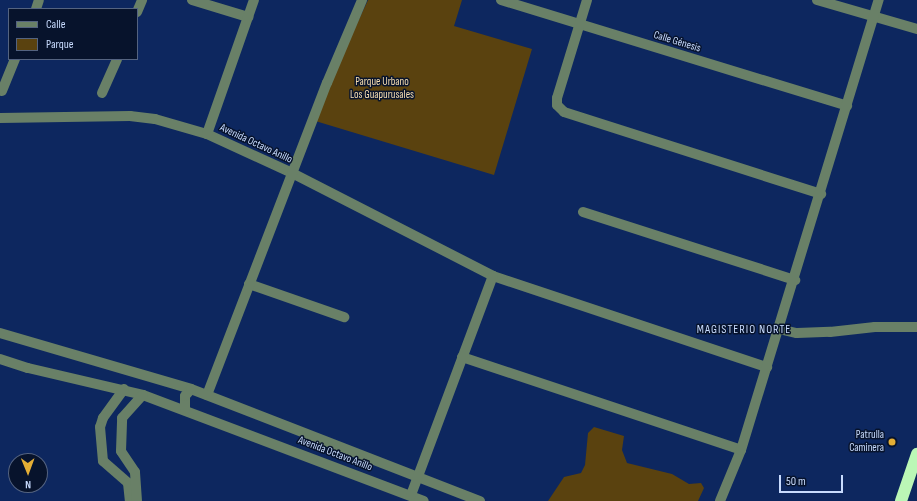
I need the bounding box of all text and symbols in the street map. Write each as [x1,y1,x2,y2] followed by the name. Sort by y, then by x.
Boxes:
[8,8,138,60] legend
[46,17,66,32] text: Calle
[652,29,702,55] street label: Calle Génesis
[46,37,74,52] text: Parque
[350,76,414,102] park label: Parque Urbano Los Guapurusales
[218,121,294,167] street label: Avenida Octavo Anillo
[697,323,791,337] district label: MAGISTERIO NORTE
[849,429,884,455] place label: Patrulla Caminera
[296,434,374,474] street label: Avenida Octavo Anillo
[887,437,897,447] marker: Patrulla Caminera
[8,453,48,493] north arrow
[781,467,845,493] scale bar
[786,474,806,489] text: 50 m
[25,478,31,491] text: N

